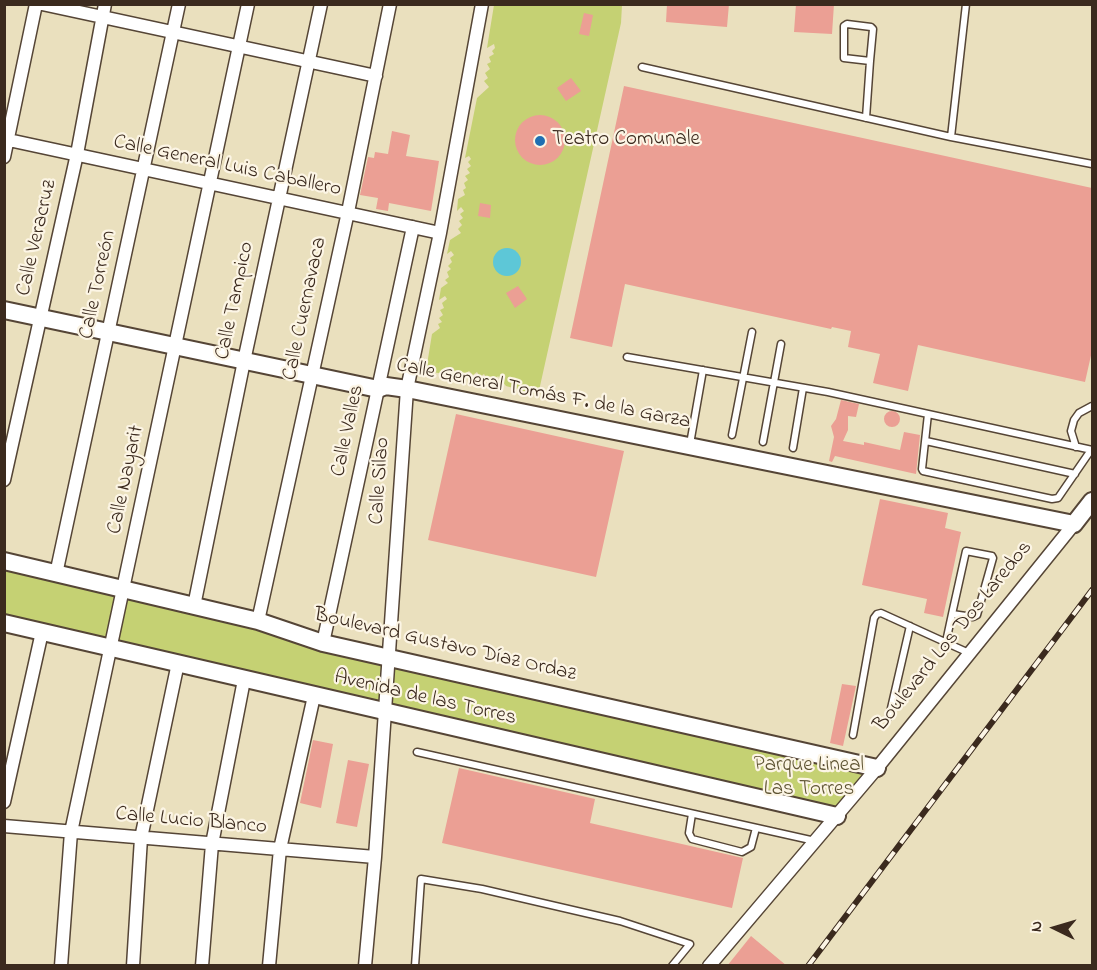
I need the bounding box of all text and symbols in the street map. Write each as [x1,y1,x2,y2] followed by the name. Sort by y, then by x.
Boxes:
[552,128,700,154] place label: Teatro Comunale
[111,131,343,203] street label: Calle General Luis Caballero
[533,134,547,148] marker: Teatro Comunale
[12,178,64,298] street label: Calle Veracruz
[75,228,123,342] street label: Calle Torreón
[279,235,333,383] street label: Calle Cuernavaca
[211,240,261,362] street label: Calle Tampico
[394,354,692,436] street label: Calle General Tomás F. de la Garza
[327,383,371,479] street label: Calle Valles
[103,423,151,537] street label: Calle Nayarit
[365,436,397,526] street label: Calle Silao
[869,536,1039,738] street label: Boulevard Los Dos Laredos
[311,604,579,688] street label: Boulevard Gustavo Díaz Ordaz
[331,666,519,732] street label: Avenida de las Torres
[754,754,864,804] park label: Parque Lineal Las Torres
[114,803,268,841] street label: Calle Lucio Blanco
[1025,898,1085,958] north arrow
[1025,920,1049,933] text: N

